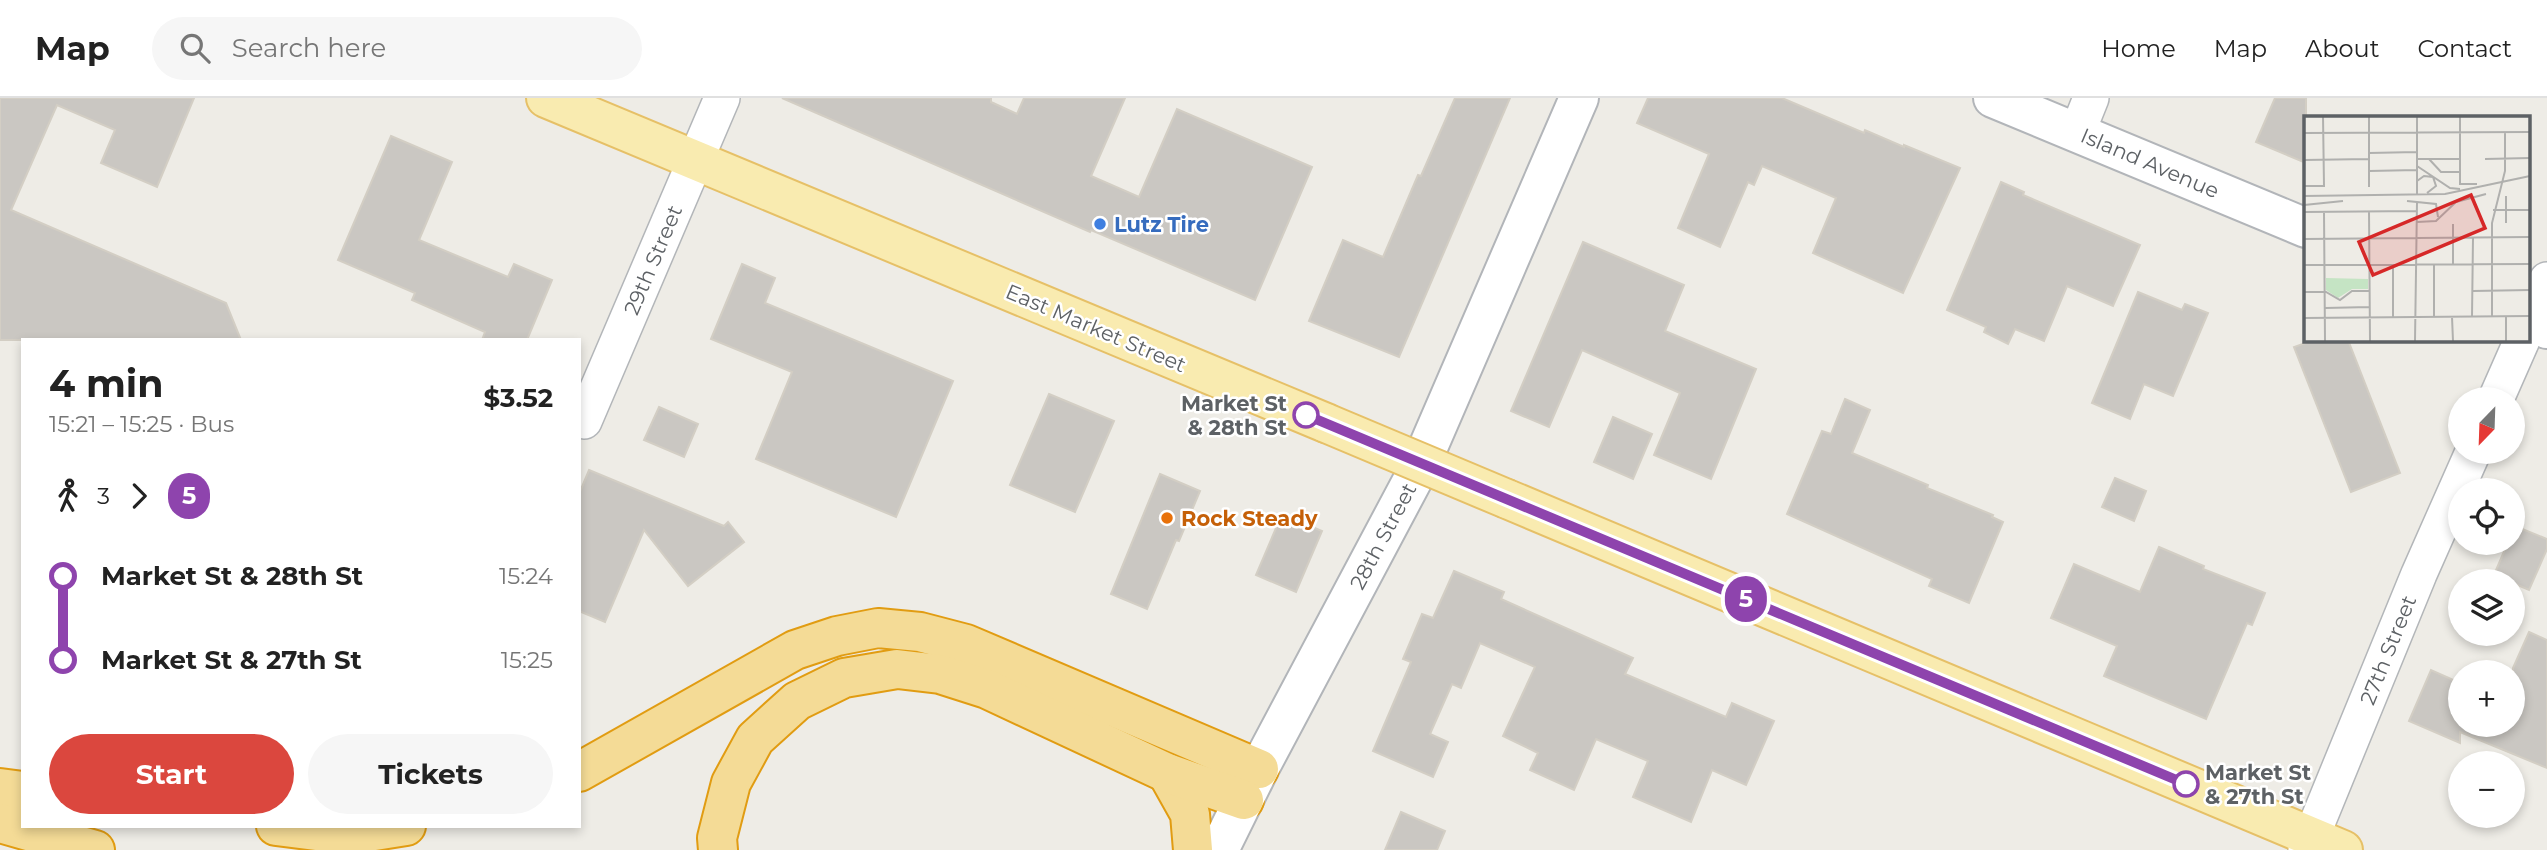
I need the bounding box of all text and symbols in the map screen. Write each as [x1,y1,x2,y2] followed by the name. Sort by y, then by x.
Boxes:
[152,17,642,80] search box
[35,28,110,68] text: Map
[176,29,214,67] icon: search
[232,32,386,64] text: Search here
[2101,34,2176,63] text: Home
[2214,34,2267,63] text: Map
[2305,34,2379,63] text: About
[2417,34,2512,63] text: Contact
[2304,116,2530,341] inset map
[2077,123,2223,203] street label: Island Avenue
[619,201,687,319] street label: 29th Street
[1114,212,1209,237] place label: Lutz Tire
[1092,216,1108,232] marker: Lutz Tire
[1002,279,1190,377] street label: East Market Street
[49,360,164,407] text: 4 min
[484,382,553,414] text: $3.52
[2448,387,2525,464] north arrow
[2448,387,2525,828] map controls
[1181,391,1287,440] place label: Market St & 28th St
[1293,402,1319,428] marker: Market St & 28th St
[49,410,234,438] text: 15:21 – 15:25 · Bus
[49,477,87,515] icon: walk
[120,477,158,515] icon: forward
[1344,478,1422,594] street label: 28th Street
[2448,478,2525,555] button: locate
[182,481,196,510] text: 5
[97,482,110,510] text: 3
[1181,506,1318,531] place label: Rock Steady
[1159,510,1175,526] marker: Rock Steady
[101,560,363,592] text: Market St & 28th St
[499,562,553,590] text: 15:24
[2448,569,2525,646] button: layers
[1723,576,1769,622] line badge: 5
[1739,584,1753,613] text: 5
[2355,592,2421,708] street label: 27th Street
[101,644,362,676] text: Market St & 27th St
[501,646,553,674] text: 15:25
[2448,660,2525,737] button: +
[49,734,294,814] button: Start
[308,734,553,814] button: Tickets
[2448,751,2525,828] button: −
[2205,760,2311,809] place label: Market St & 27th St
[2173,771,2199,797] marker: Market St & 27th St

